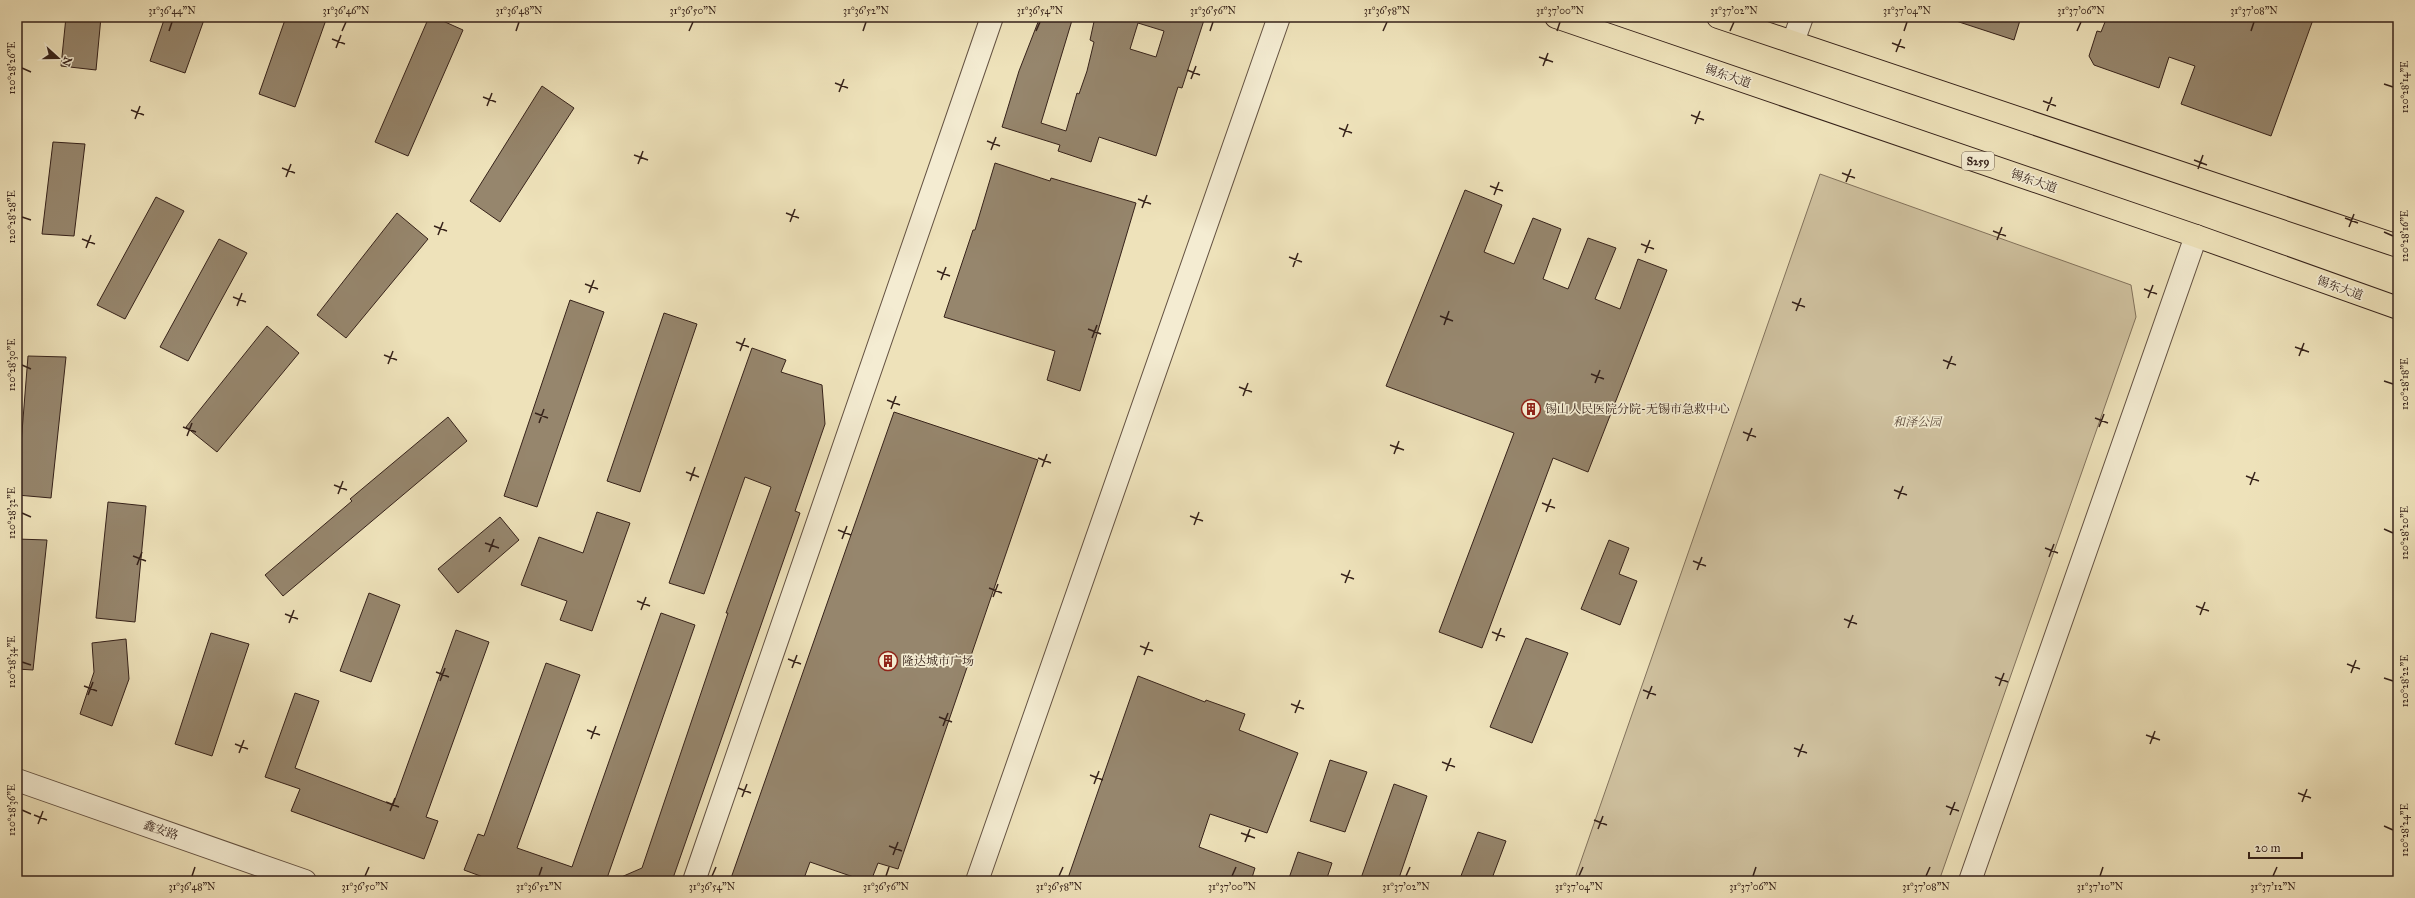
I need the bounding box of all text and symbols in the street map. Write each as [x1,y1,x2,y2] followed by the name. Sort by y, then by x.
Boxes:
[148,5,196,17] text: 31°36'44"N
[322,5,370,17] text: 31°36'46"N
[495,5,543,17] text: 31°36'48"N
[670,5,717,17] text: 31°36'50"N
[843,5,889,17] text: 31°36'52"N
[1017,5,1064,17] text: 31°36'54"N
[1190,5,1237,17] text: 31°36'56"N
[1364,5,1411,17] text: 31°36'58"N
[1536,5,1585,17] text: 31°37'00"N
[1710,5,1758,17] text: 31°37'02"N
[1883,5,1931,17] text: 31°37'04"N
[2057,5,2105,17] text: 31°37'06"N
[2230,5,2278,17] text: 31°37'08"N
[38,38,78,78] north arrow
[6,42,18,94] text: 120°28'26"E
[59,55,75,69] text: N
[2399,61,2411,113] text: 120°28'14"E
[1703,62,1753,90] street label: 锡东大道
[1962,152,1994,170] road number: S259
[2009,167,2059,195] street label: 锡东大道
[6,190,18,244] text: 120°28'28"E
[2399,210,2411,262] text: 120°28'16"E
[2315,273,2365,303] street label: 锡东大道
[6,339,18,391] text: 120°28'30"E
[2399,358,2411,410] text: 120°28'18"E
[1520,398,1542,420] building icon: 锡山人民医院分院-无锡市急救中心
[1545,402,1730,416] place label: 锡山人民医院分院-无锡市急救中心
[1893,415,1943,429] park label: 和泽公园
[6,487,18,539] text: 120°28'32"E
[2399,506,2411,560] text: 120°28'20"E
[6,636,18,688] text: 120°28'34"E
[877,650,899,672] building icon: 隆达城市广场
[902,654,974,668] place label: 隆达城市广场
[2399,655,2411,707] text: 120°28'22"E
[6,784,18,836] text: 120°28'36"E
[2399,803,2411,857] text: 120°28'24"E
[142,818,180,842] street label: 鑫安路
[2249,834,2302,860] scale bar
[2255,841,2281,855] text: 20 m
[168,881,216,893] text: 31°36'48"N
[342,881,389,893] text: 31°36'50"N
[516,881,562,893] text: 31°36'52"N
[689,881,736,893] text: 31°36'54"N
[863,881,910,893] text: 31°36'56"N
[1036,881,1083,893] text: 31°36'58"N
[1208,881,1257,893] text: 31°37'00"N
[1382,881,1430,893] text: 31°37'02"N
[1555,881,1603,893] text: 31°37'04"N
[1729,881,1777,893] text: 31°37'06"N
[1902,881,1950,893] text: 31°37'08"N
[2077,881,2124,893] text: 31°37'10"N
[2250,881,2296,893] text: 31°37'12"N

